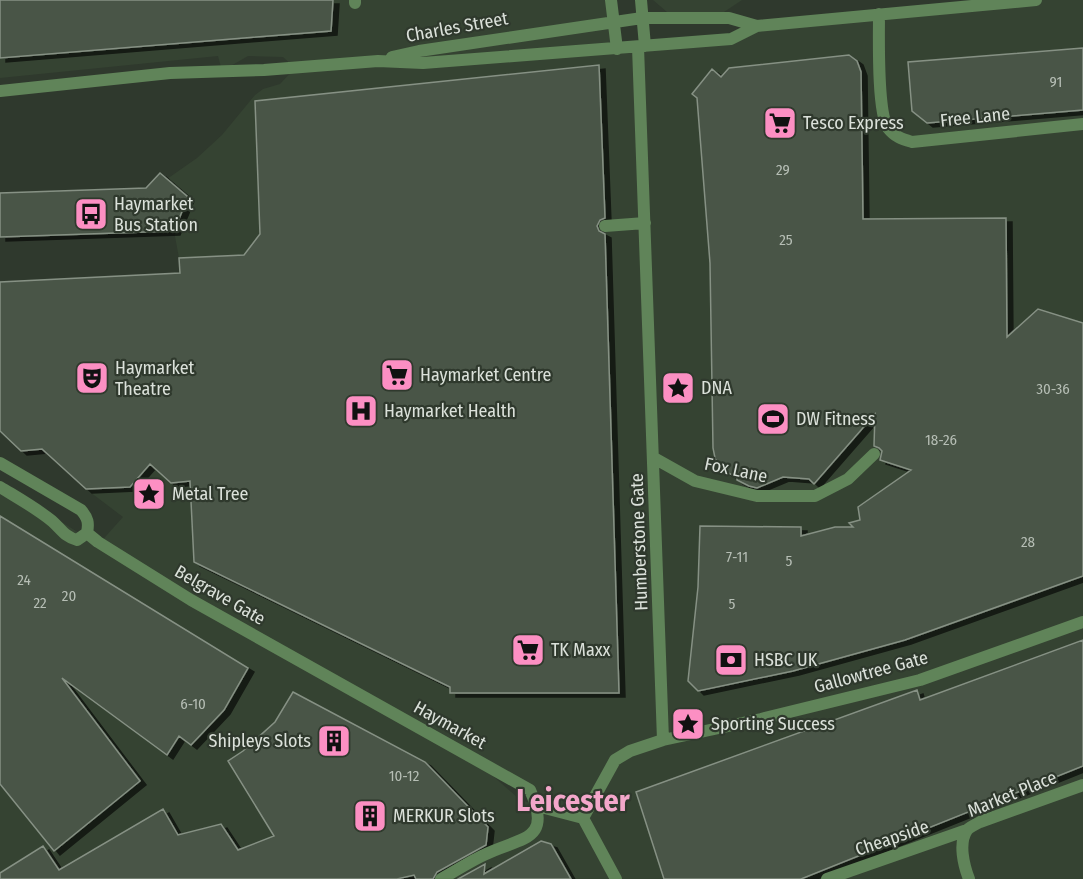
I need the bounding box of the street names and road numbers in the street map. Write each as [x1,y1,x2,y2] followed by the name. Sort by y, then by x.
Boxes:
[404,7,510,47] street label: Charles Street
[939,102,1011,132] street label: Free Lane
[703,453,770,487] street label: Fox Lane
[626,473,652,611] street label: Humberstone Gate
[171,560,269,630] street label: Belgrave Gate
[812,646,930,698] street label: Gallowtree Gate
[410,696,490,754] street label: Haymarket
[964,766,1060,822] street label: Market Place
[852,815,932,861] street label: Cheapside

